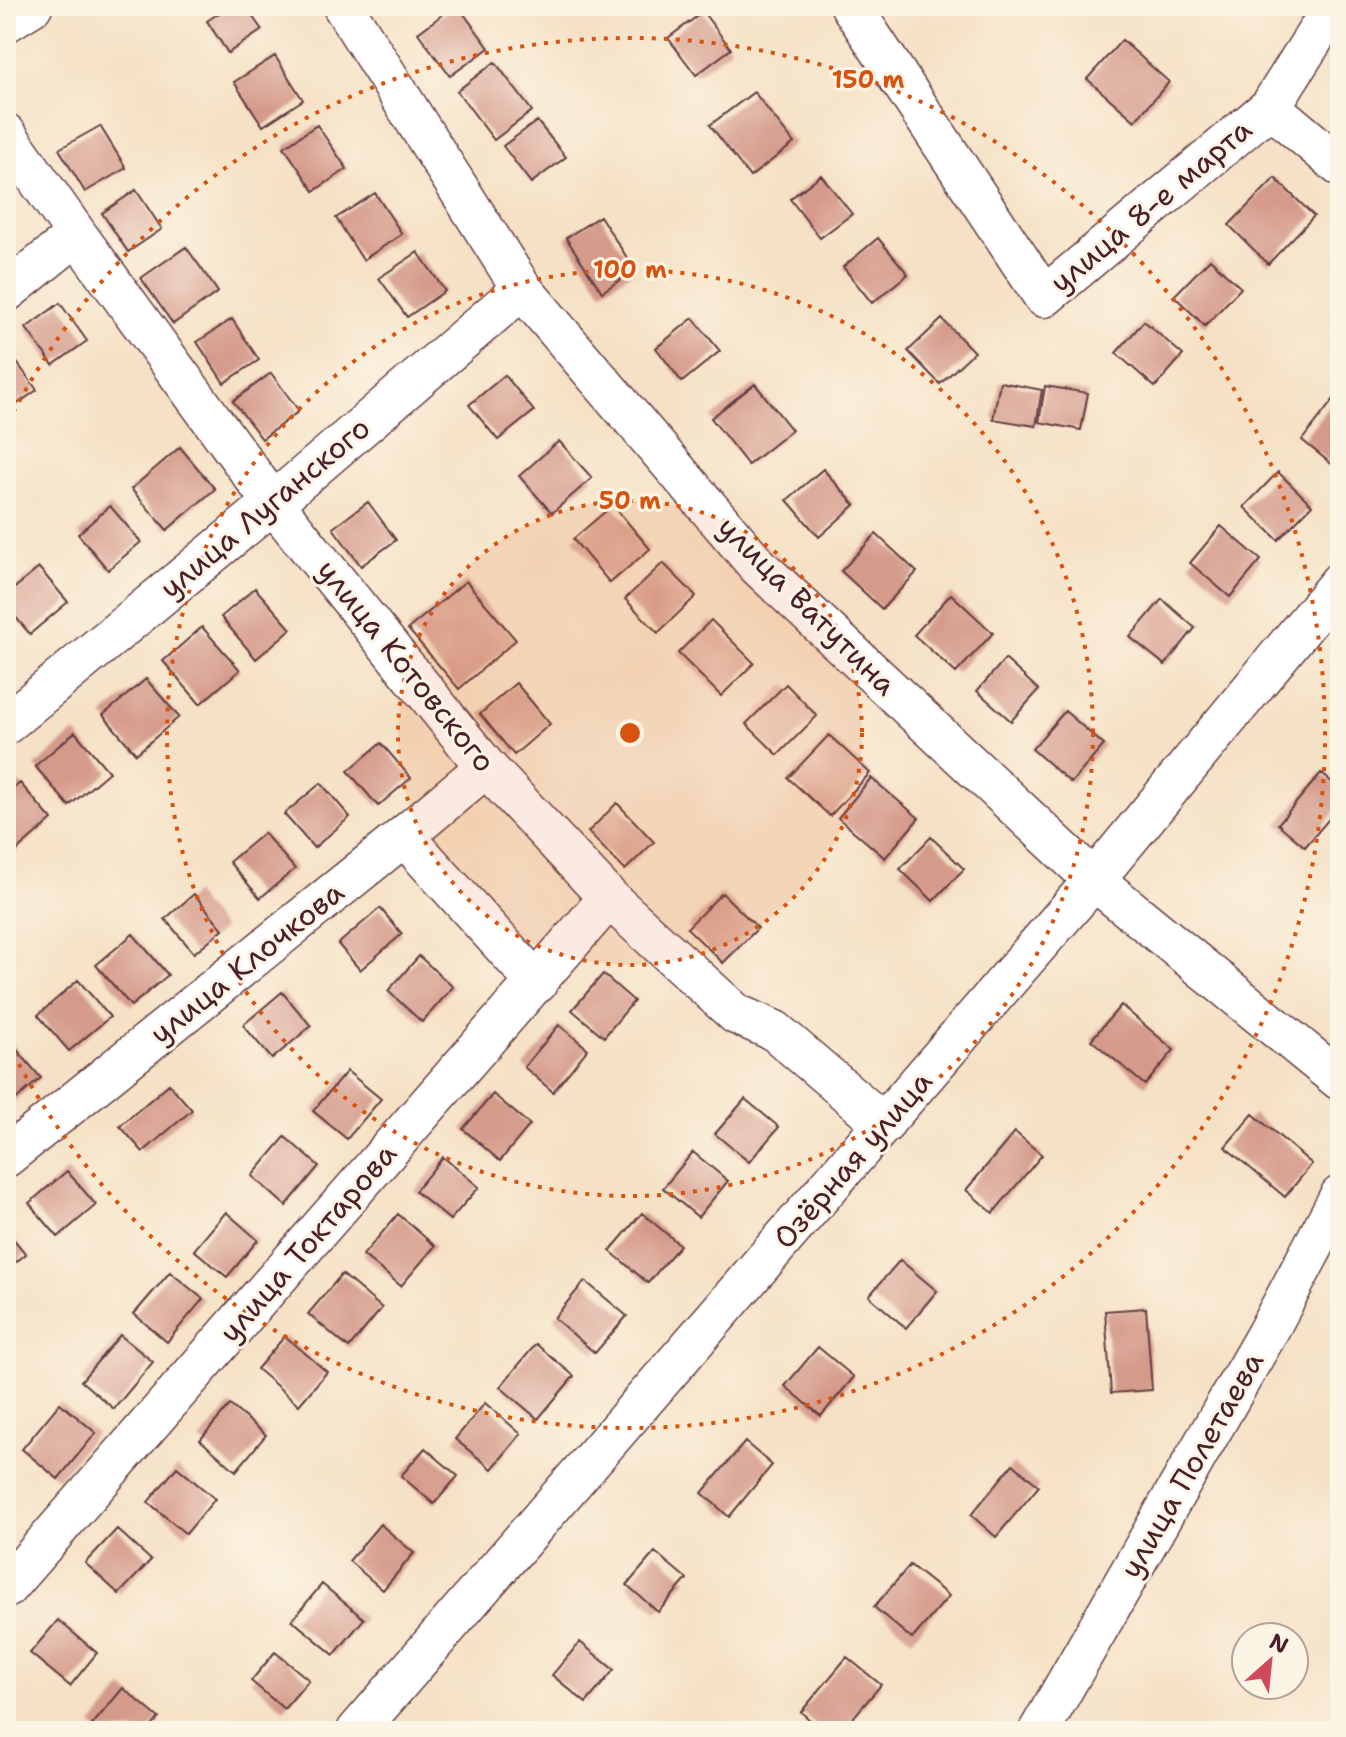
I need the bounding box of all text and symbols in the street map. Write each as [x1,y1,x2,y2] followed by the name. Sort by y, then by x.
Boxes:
[832,64,904,96] text: 150 m
[1041,109,1260,302] street label: улица 8-е марта
[593,254,667,286] text: 100 m
[151,407,379,608] street label: улица Луганского
[599,485,661,517] text: 50 m
[709,507,906,704] street label: улица Ватутина
[308,551,505,781] street label: улица Котовского
[616,719,644,747] centre of rings
[141,871,353,1054] street label: улица Клочкова
[764,1062,942,1257] street label: Озёрная улица
[209,1134,406,1351] street label: улица Токтарова
[1110,1344,1273,1585] street label: улица Полетаева
[1230,1621,1310,1701] north arrow
[1265,1627,1293,1661] text: N

